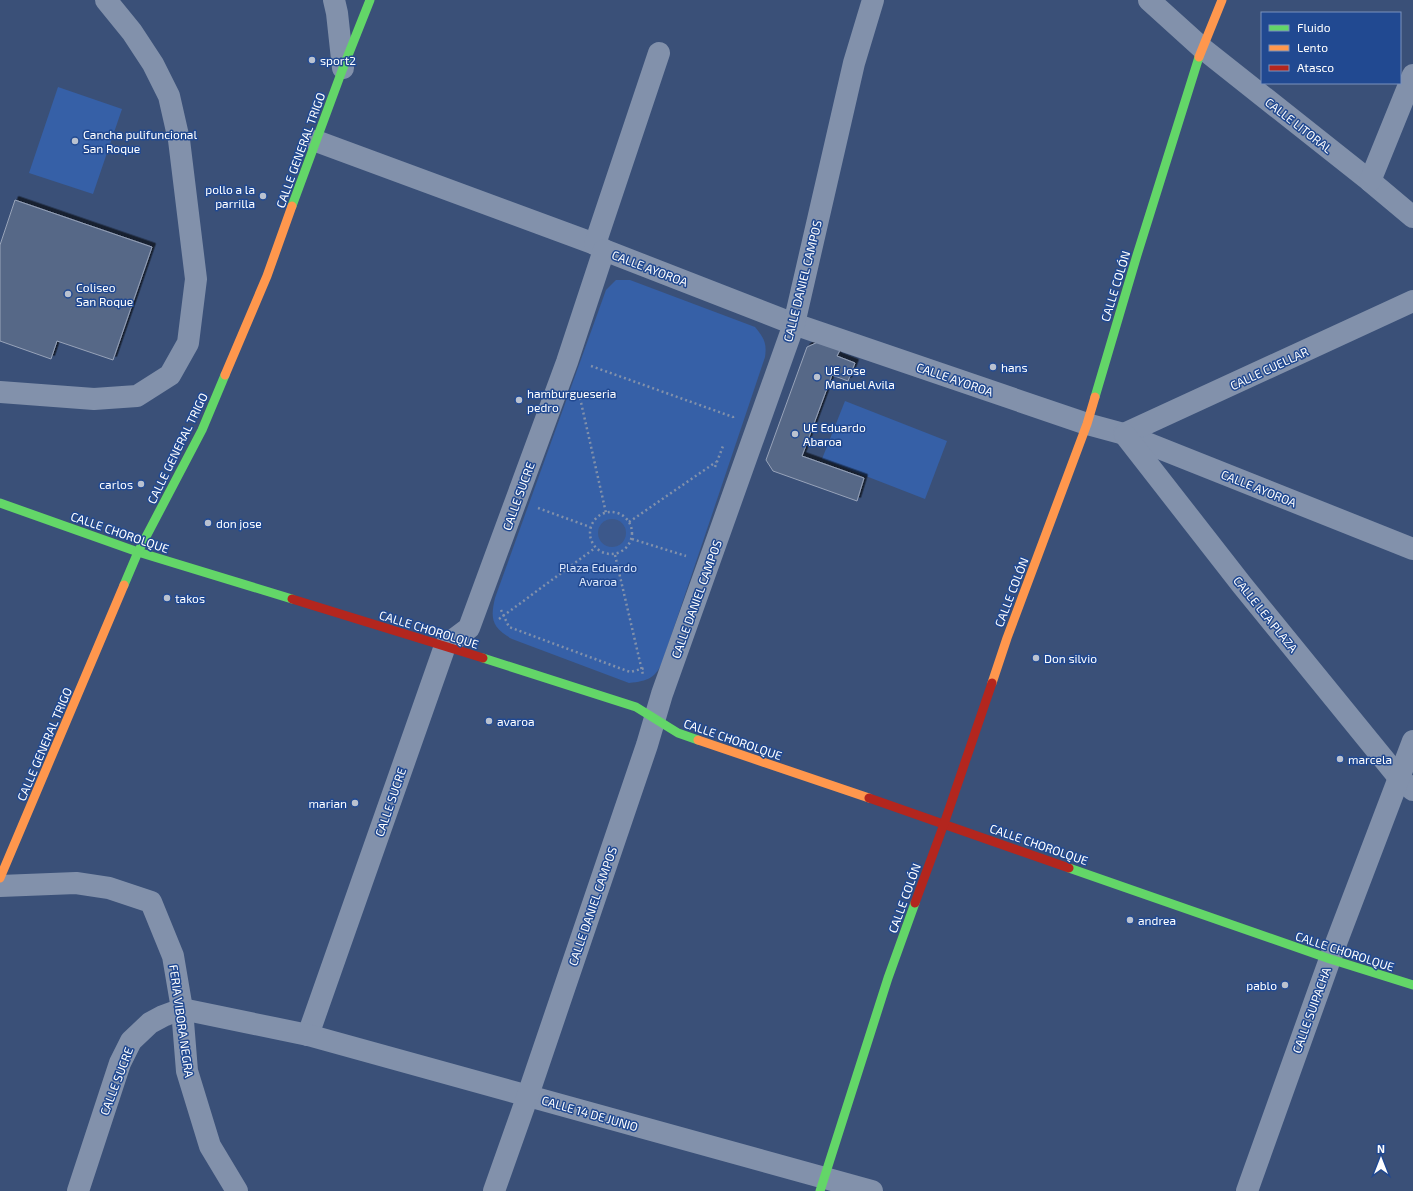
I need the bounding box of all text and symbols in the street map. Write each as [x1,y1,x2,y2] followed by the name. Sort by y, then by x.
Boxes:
[1261,12,1401,84] legend
[1297,20,1331,34] text: Fluido
[1297,40,1328,54] text: Lento
[320,53,356,67] place label: sport2
[307,55,317,65] marker: sport2
[1297,60,1334,74] text: Atasco
[273,90,327,210] street label: CALLE GENERAL TRIGO
[1263,94,1335,156] street label: CALLE LITORAL
[83,127,197,155] place label: Cancha pulifuncional San Roque
[70,136,80,146] marker: Cancha pulifuncional San Roque
[205,182,255,210] place label: pollo a la parrilla
[258,191,268,201] marker: pollo a la parrilla
[780,218,824,343] street label: CALLE DANIEL CAMPOS
[610,247,690,289] street label: CALLE AYOROA
[1098,249,1132,323] street label: CALLE COLÓN
[76,280,133,308] place label: Coliseo San Roque
[63,289,73,299] marker: Coliseo San Roque
[1228,344,1310,392] street label: CALLE CUELLAR
[915,359,996,399] street label: CALLE AYOROA
[1001,360,1028,374] place label: hans
[988,362,998,372] marker: hans
[825,363,895,391] place label: UE Jose Manuel Avila
[812,372,822,382] marker: UE Jose Manuel Avila
[527,386,616,414] place label: hamburgueseria pedro
[144,390,210,506] street label: CALLE GENERAL TRIGO
[514,395,524,405] marker: hamburgueseria pedro
[803,420,866,448] place label: UE Eduardo Abaroa
[790,429,800,439] marker: UE Eduardo Abaroa
[499,460,537,532] street label: CALLE SUCRE
[1219,467,1299,510] street label: CALLE AYOROA
[99,477,133,491] place label: carlos
[136,479,146,489] marker: carlos
[69,509,171,556] street label: CALLE CHOROLQUE
[216,516,262,531] place label: don jose
[203,518,213,528] marker: don jose
[668,538,724,660] street label: CALLE DANIEL CAMPOS
[991,555,1031,629] street label: CALLE COLÓN
[559,560,637,588] park label: Plaza Eduardo Avaroa
[1231,573,1301,655] street label: CALLE LEA PLAZA
[175,591,205,605] place label: takos
[162,593,172,603] marker: takos
[377,607,481,652] street label: CALLE CHOROLQUE
[1044,651,1097,665] place label: Don silvio
[1031,653,1041,663] marker: Don silvio
[14,685,74,803] street label: CALLE GENERAL TRIGO
[497,714,535,728] place label: avaroa
[484,716,494,726] marker: avaroa
[682,716,784,763] street label: CALLE CHOROLQUE
[1348,752,1392,766] place label: marcela
[1335,754,1345,764] marker: marcela
[372,766,408,838] street label: CALLE SUCRE
[309,796,347,810] place label: marian
[350,798,360,808] marker: marian
[988,821,1090,868] street label: CALLE CHOROLQUE
[565,844,619,967] street label: CALLE DANIEL CAMPOS
[885,861,923,935] street label: CALLE COLÓN
[1138,913,1176,927] place label: andrea
[1125,915,1135,925] marker: andrea
[1294,928,1396,975] street label: CALLE CHOROLQUE
[167,964,197,1079] street label: FERIA VIBORA NEGRA
[1289,965,1333,1055] street label: CALLE SUIPACHA
[1246,978,1277,992] place label: pablo
[1280,980,1290,990] marker: pablo
[97,1045,135,1117] street label: CALLE SUCRE
[540,1093,640,1133] street label: CALLE 14 DE JUNIO
[1361,1139,1401,1179] north arrow
[1377,1142,1385,1155] text: N

